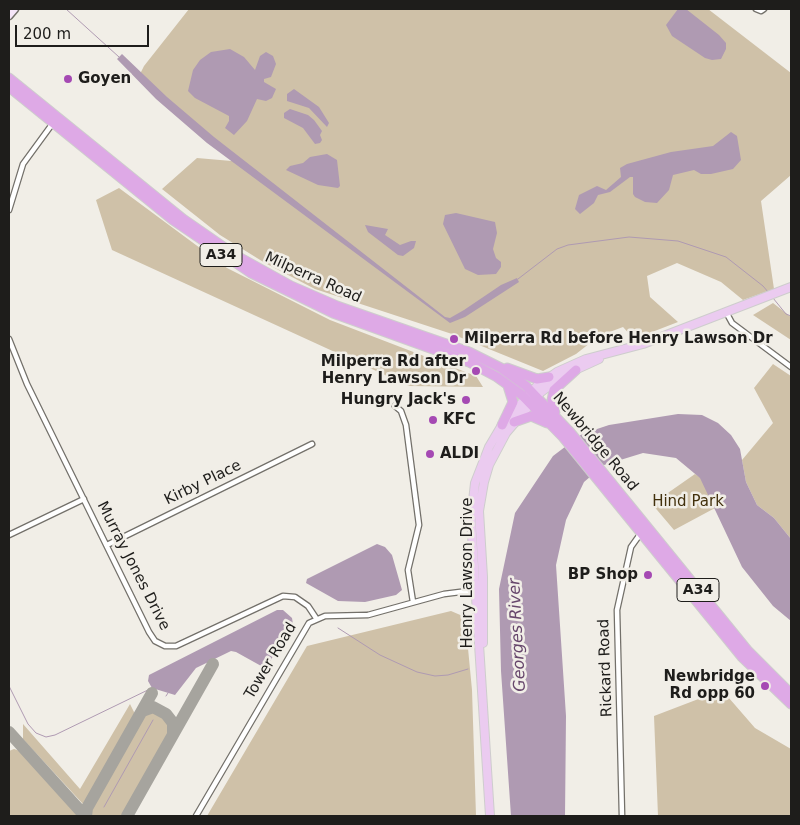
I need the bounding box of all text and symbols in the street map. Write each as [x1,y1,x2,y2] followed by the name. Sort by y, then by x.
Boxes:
[18,15,151,47] scale bar
[23,25,71,43] text: 200 m
[78,70,131,88] place label: Goyen
[62,73,74,85] marker: Goyen
[200,244,242,266] road number: A34
[262,249,364,307] street label: Milperra Road
[464,330,773,348] place label: Milperra Rd before Henry Lawson Dr
[448,333,460,345] marker: Milperra Rd before Henry Lawson Dr
[321,353,466,388] place label: Milperra Rd after Henry Lawson Dr
[470,365,482,377] marker: Milperra Rd after Henry Lawson Dr
[548,389,642,495] street label: Newbridge Road
[341,391,456,409] place label: Hungry Jack's
[460,394,472,406] marker: Hungry Jack's
[443,411,476,429] place label: KFC
[427,414,439,426] marker: KFC
[440,445,479,463] place label: ALDI
[424,448,436,460] marker: ALDI
[162,457,244,509] street label: Kirby Place
[652,493,724,511] park label: Hind Park
[459,498,477,648] street label: Henry Lawson Drive
[93,499,173,633] street label: Murray Jones Drive
[568,566,638,584] place label: BP Shop
[642,569,654,581] marker: BP Shop
[505,578,531,692] water label: Georges River
[677,578,719,602] road number: A34
[595,619,617,717] street label: Rickard Road
[241,620,301,702] street label: Tower Road
[663,668,755,703] place label: Newbridge Rd opp 60
[759,680,771,692] marker: Newbridge Rd opp 60

